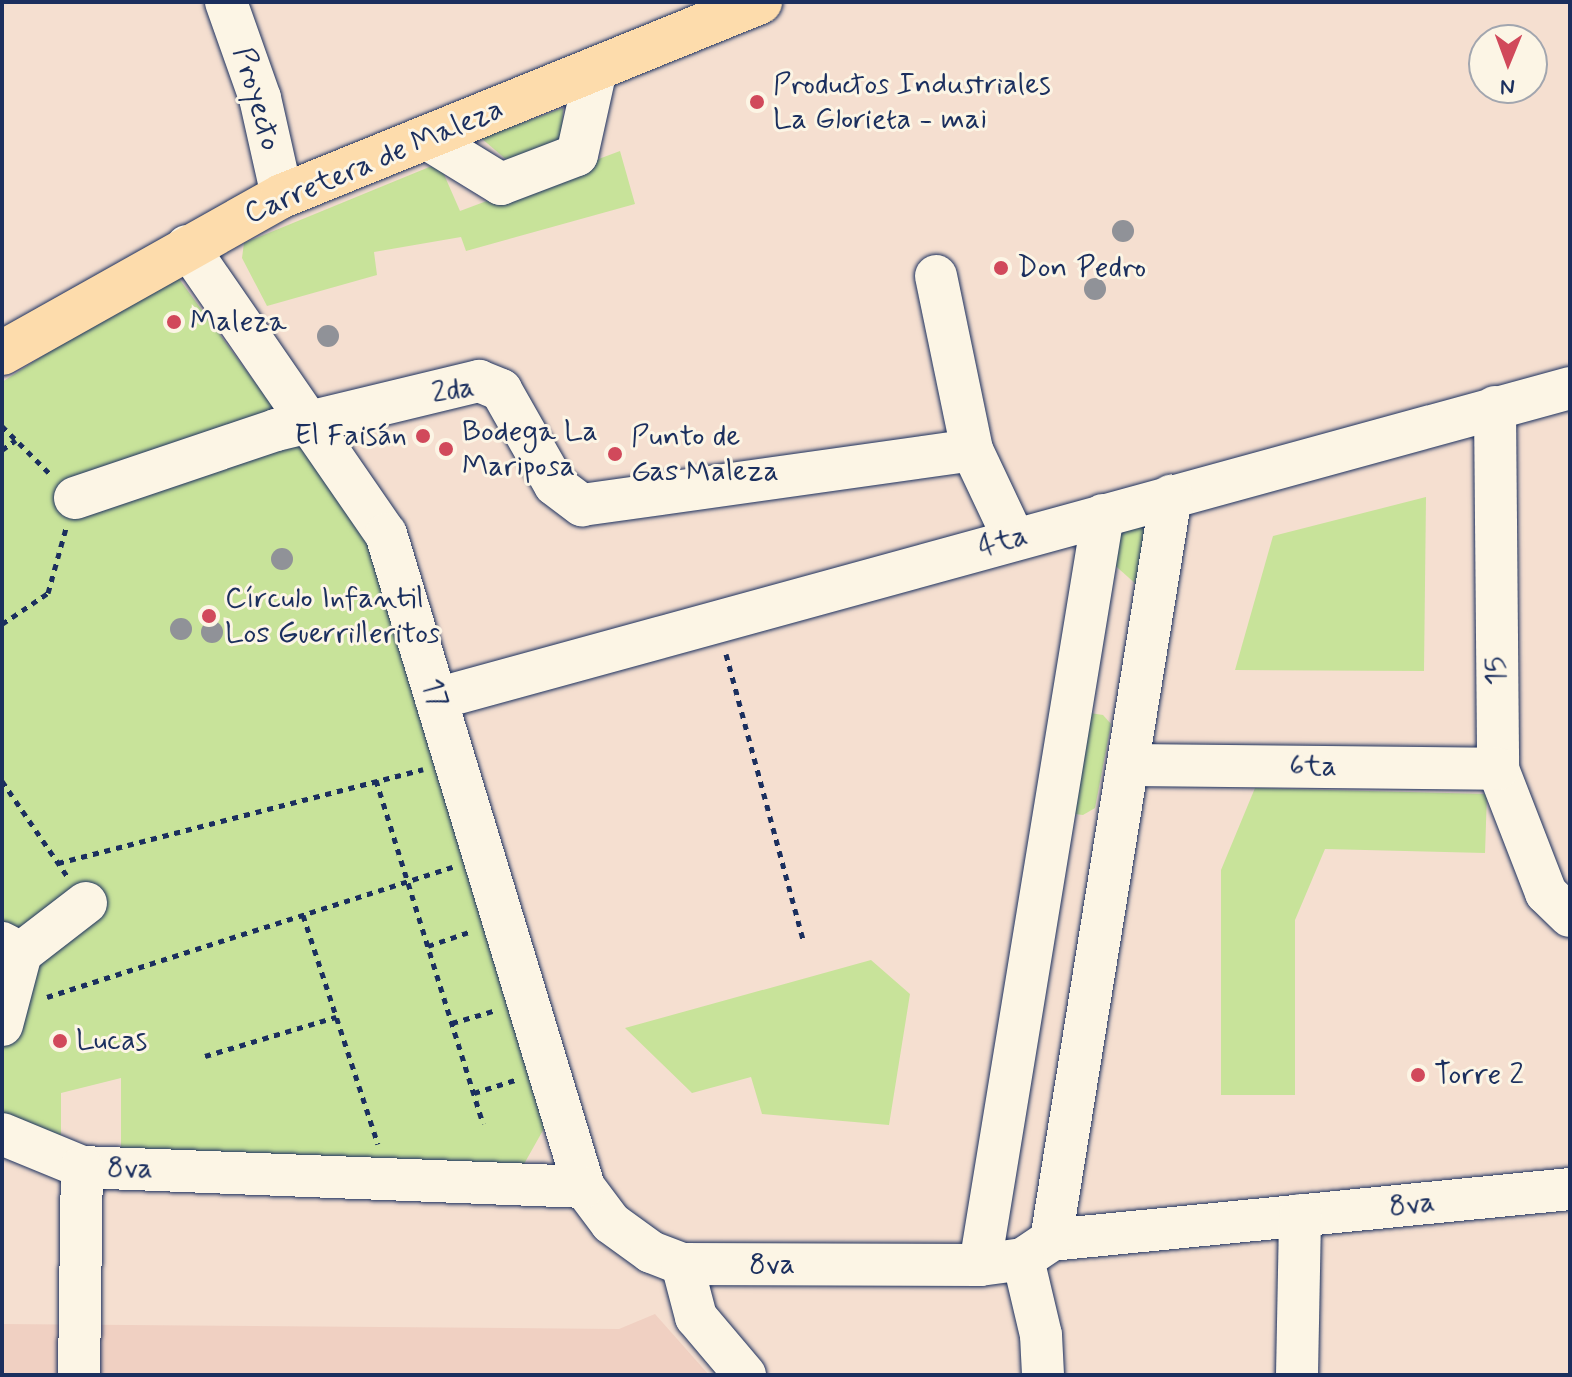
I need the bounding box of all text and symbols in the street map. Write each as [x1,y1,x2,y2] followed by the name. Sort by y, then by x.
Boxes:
[1468,24,1548,104] north arrow
[224,43,288,155] street label: Proyecto
[773,67,1041,138] place label: Productos Industriales La Glorieta - mai
[1500,72,1515,100] text: N
[239,91,509,233] street label: Carretera de Maleza
[748,93,766,111] marker: Productos Industriales La Glorieta - mai
[1017,250,1145,286] place label: Don Pedro
[992,259,1010,277] marker: Don Pedro
[190,304,287,340] place label: Maleza
[165,313,183,331] marker: Maleza
[429,370,477,412] street label: 2da
[462,414,598,484] place label: Bodega La Mariposa
[294,418,407,454] place label: El Faisán
[631,419,783,490] place label: Punto de Gas Maleza
[414,427,432,445] marker: El Faisán
[437,440,455,458] marker: Bodega La Mariposa
[606,445,624,463] marker: Punto de Gas Maleza
[974,518,1032,566] street label: 4ta
[225,581,450,652] place label: Círculo Infantil Los Guerrilleritos
[200,607,218,625] marker: Círculo Infantil Los Guerrilleritos
[1479,656,1515,686] street label: 15
[413,674,455,712] street label: 17
[1289,749,1337,785] street label: 6ta
[76,1023,147,1059] place label: Lucas
[51,1032,69,1050] marker: Lucas
[1434,1057,1524,1093] place label: Torre 2
[1409,1066,1427,1084] marker: Torre 2
[106,1150,154,1188] street label: 8va
[1387,1185,1437,1225] street label: 8va
[749,1247,795,1283] street label: 8va

